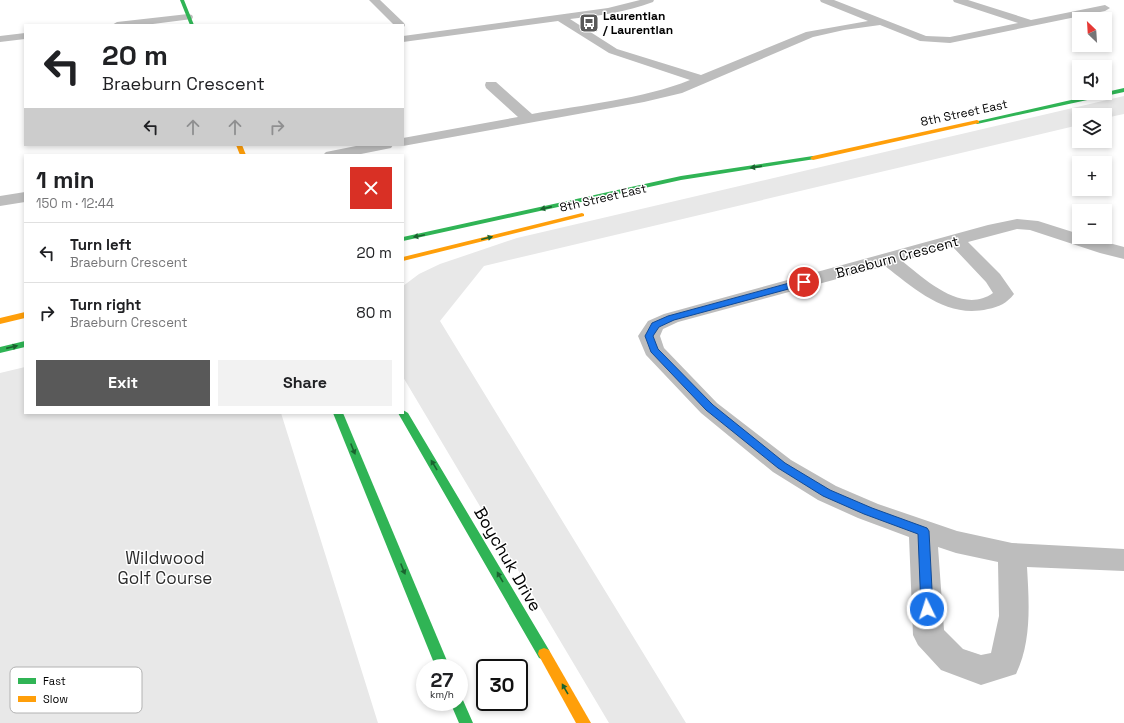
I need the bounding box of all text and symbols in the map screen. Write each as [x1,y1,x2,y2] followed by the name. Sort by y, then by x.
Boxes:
[602,8,673,38] place label: Laurentian / Laurentian
[578,12,600,34] bus stop icon: Laurentian / Laurentian
[1072,12,1112,52] north arrow
[1072,12,1112,244] map controls
[102,37,168,73] text: 20 m
[36,40,88,92] icon: left
[1072,60,1112,100] button: sound
[102,72,265,95] text: Braeburn Crescent
[919,96,1009,130] street label: 8th Street East
[1072,108,1112,148] button: layers
[140,116,162,138] icon: left
[182,116,204,138] icon: ahead
[224,116,246,138] icon: ahead
[266,116,288,138] icon: right
[1072,156,1112,196] button: +
[36,164,95,195] text: 1 min
[750,164,762,170] one-way arrow
[350,167,392,209] button: close
[558,180,648,216] street label: 8th Street East
[36,195,114,212] text: 150 m · 12:44
[1072,204,1112,244] button: −
[540,205,552,211] one-way arrow
[834,232,960,282] street label: Braeburn Crescent
[413,233,425,239] one-way arrow
[481,234,493,240] one-way arrow
[70,235,132,254] text: Turn left
[36,242,58,264] icon: left
[357,243,392,262] text: 20 m
[70,254,188,271] text: Braeburn Crescent
[787,265,821,299] pin
[793,271,815,293] icon: arrive
[70,295,141,314] text: Turn right
[36,302,58,324] icon: right
[356,303,392,322] text: 80 m
[70,314,188,331] text: Braeburn Crescent
[6,343,19,349] one-way arrow
[36,360,210,406] button: Exit
[218,360,392,406] button: Share
[350,444,356,455] one-way arrow
[430,459,437,471] one-way arrow
[469,503,547,615] street label: Boychuk Drive
[118,547,212,589] park label: Wildwood Golf Course
[400,564,406,576] one-way arrow
[496,571,503,582] one-way arrow
[906,588,948,630] position arrow
[476,659,528,711] speed limit sign: 30
[10,667,142,713] legend
[431,667,453,693] text: 27
[43,674,66,688] text: Fast
[561,683,568,695] one-way arrow
[430,688,454,701] text: km/h
[43,692,68,706] text: Slow

